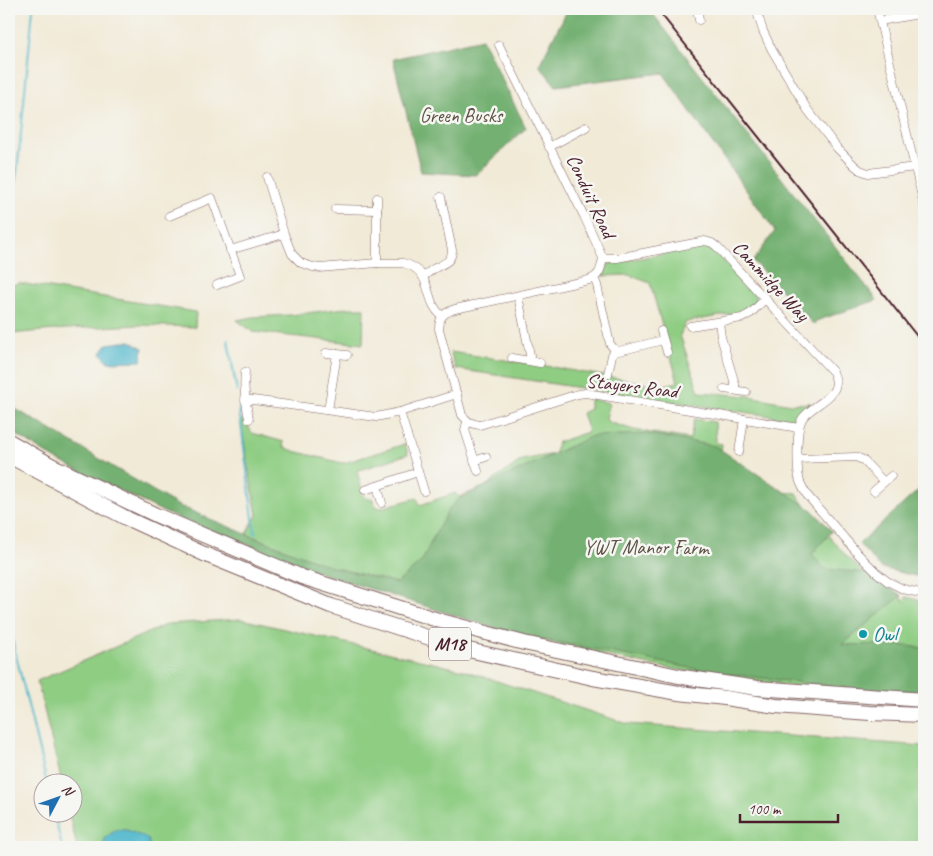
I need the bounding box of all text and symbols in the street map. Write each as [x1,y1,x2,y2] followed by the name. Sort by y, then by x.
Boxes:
[420,103,504,128] park label: Green Busks
[561,150,623,245] street label: Conduit Road
[727,235,816,328] street label: Cammidge Way
[585,368,682,404] street label: Stayers Road
[583,535,710,560] park label: YWT Manor Farm
[873,622,900,647] place label: Owl
[429,628,471,661] road number: M18
[857,628,869,640] marker: Owl
[32,774,82,824] north arrow
[58,781,78,800] text: N
[740,791,838,823] scale bar
[748,800,782,819] text: 100 m

